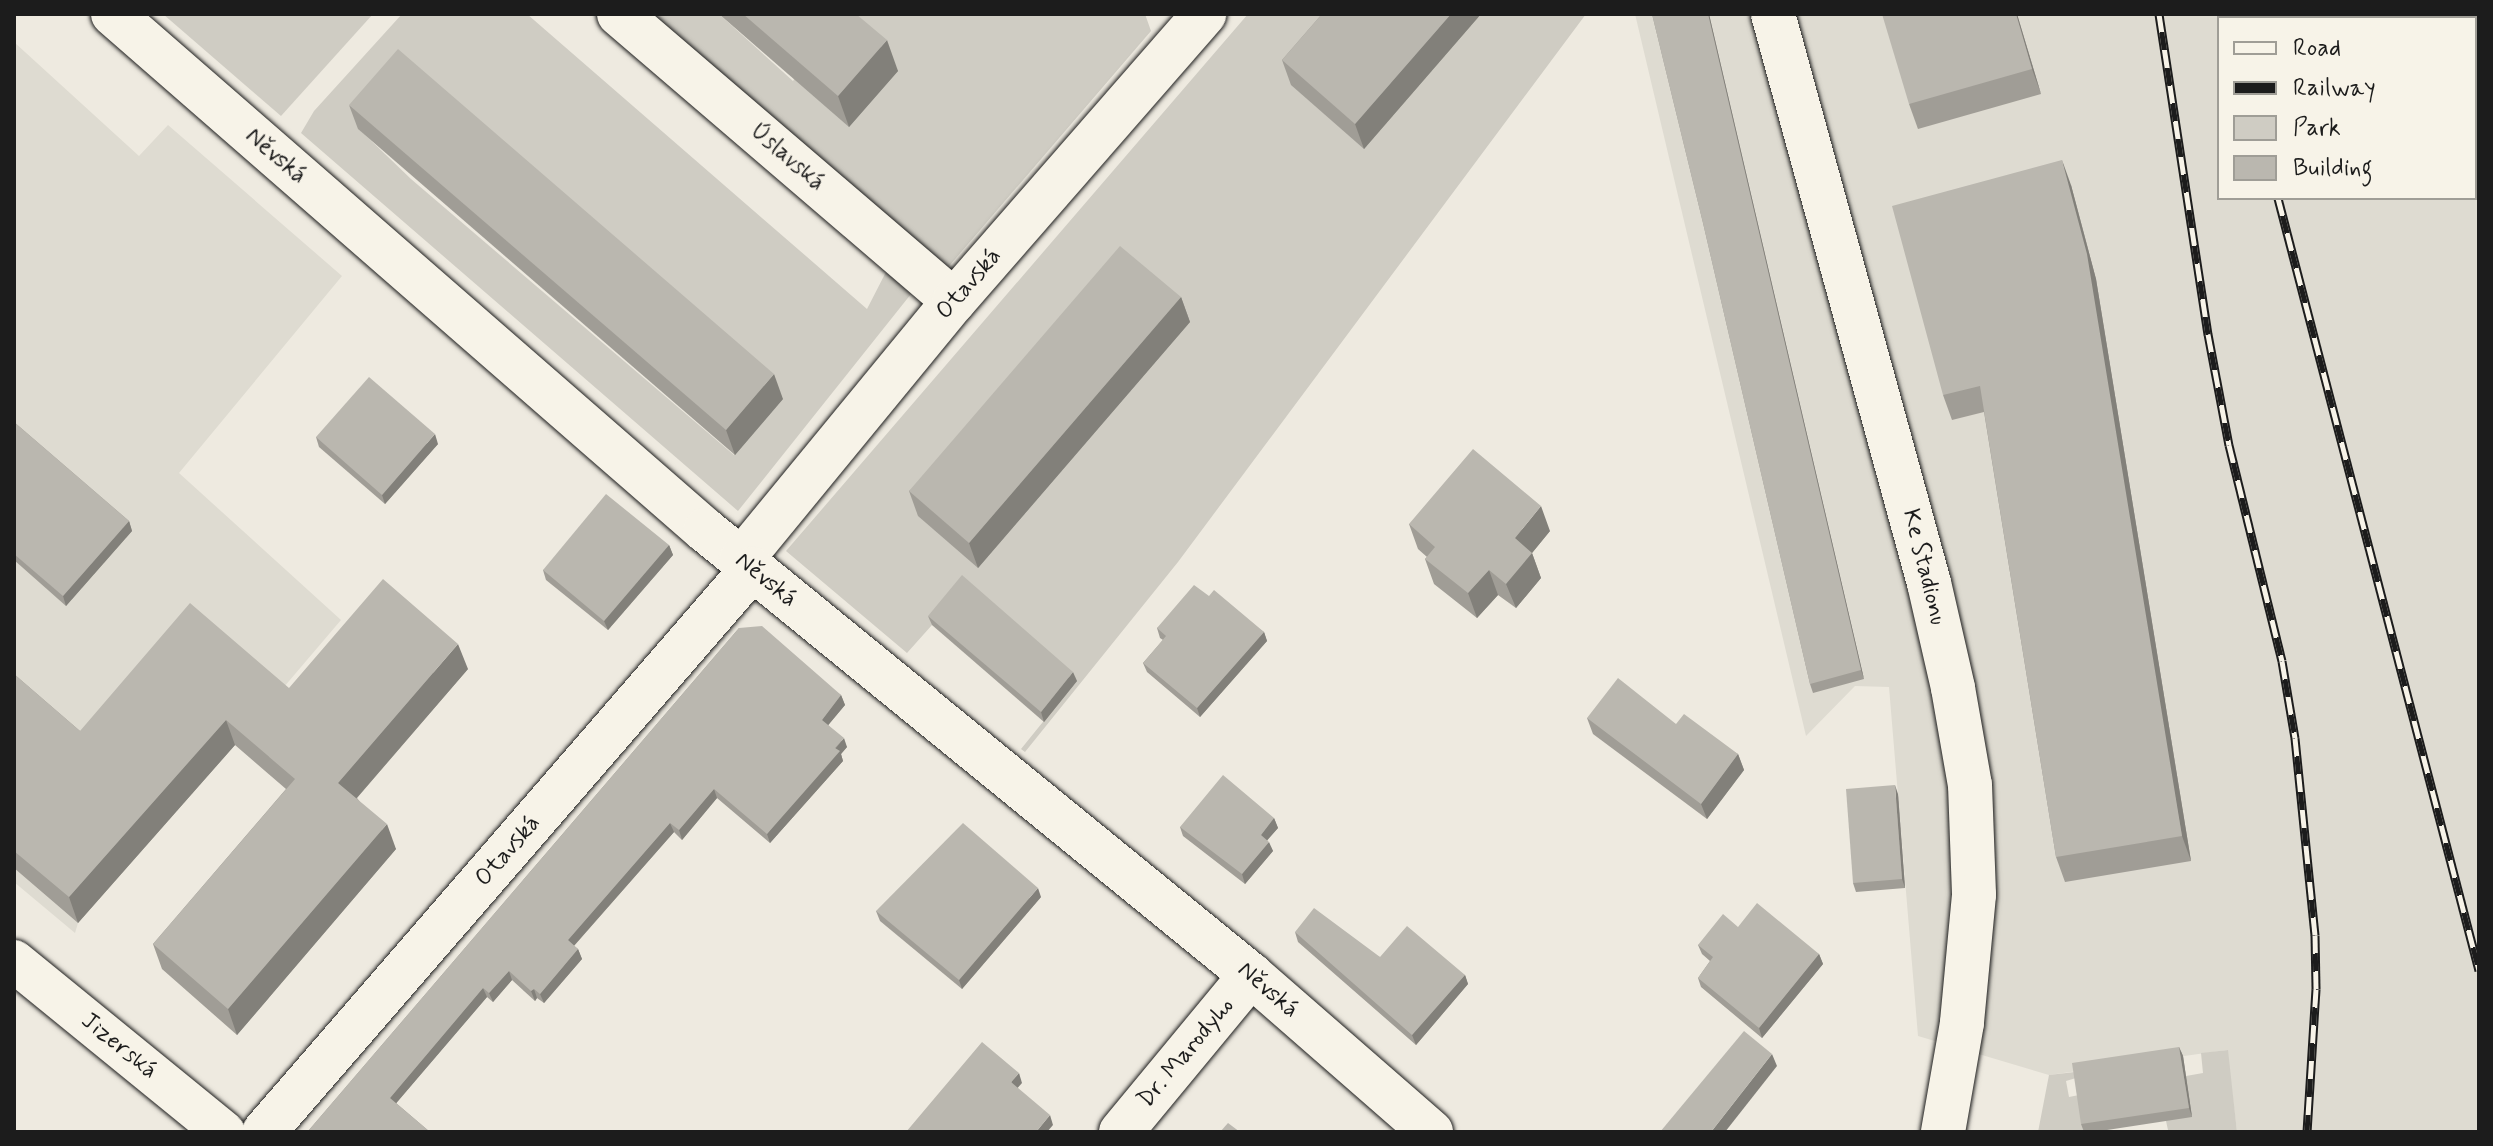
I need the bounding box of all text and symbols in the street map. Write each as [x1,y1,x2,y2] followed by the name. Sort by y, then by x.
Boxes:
[2217,16,2477,200] legend
[2293,33,2341,64] text: Road
[2293,73,2376,104] text: Railway
[2293,113,2341,144] text: Park
[743,116,831,198] street label: Úslavská
[239,122,313,190] street label: Něvská
[2293,153,2373,184] text: Building
[930,242,1008,326] street label: Otavská
[1896,505,1952,629] street label: Ke Stadionu
[729,546,803,614] street label: Něvská
[469,809,547,893] street label: Otavská
[1231,956,1305,1024] street label: Něvská
[1132,992,1240,1114] street label: Dr. Marodyho
[75,1007,163,1085] street label: Jizerská

